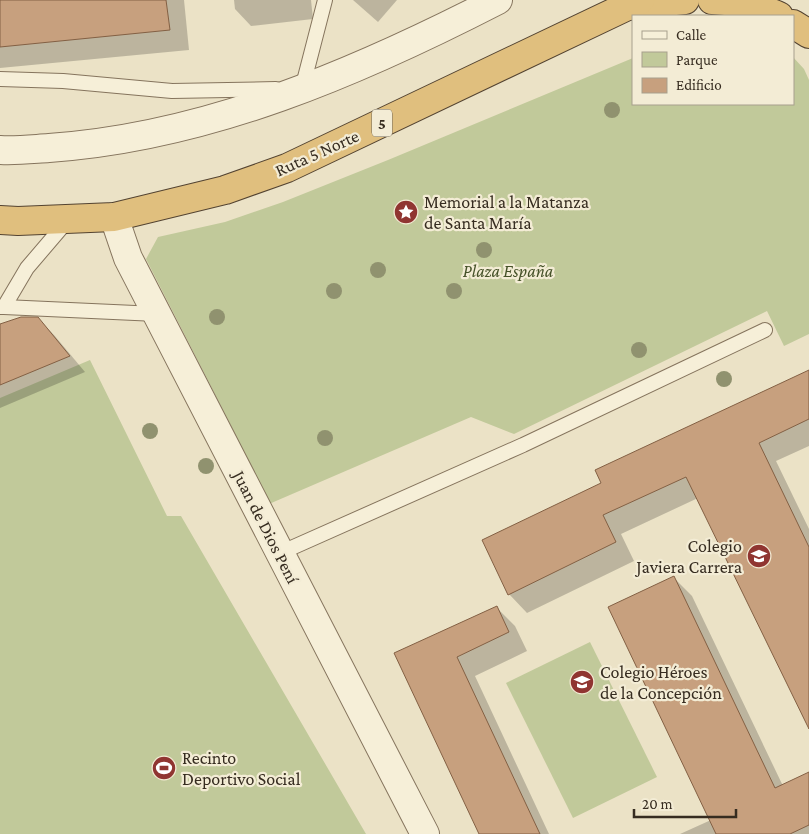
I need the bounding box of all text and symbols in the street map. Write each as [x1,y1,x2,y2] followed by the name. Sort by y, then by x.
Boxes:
[632,15,794,105] legend
[676,27,707,43] text: Calle
[676,52,718,69] text: Parque
[676,77,722,93] text: Edificio
[372,110,392,136] road number: 5
[272,126,362,180] street label: Ruta 5 Norte
[424,192,589,233] place label: Memorial a la Matanza de Santa María
[393,199,419,225] place icon: Memorial a la Matanza de Santa María
[463,261,554,281] park label: Plaza España
[228,465,304,588] street label: Juan de Dios Pení
[634,536,742,577] place label: Colegio Javiera Carrera
[746,543,772,569] school or university icon: Colegio Javiera Carrera
[600,662,722,703] place label: Colegio Héroes de la Concepción
[569,669,595,695] school or university icon: Colegio Héroes de la Concepción
[182,748,301,789] place label: Recinto Deportivo Social
[151,755,177,781] sports icon: Recinto Deportivo Social
[634,786,736,818] scale bar
[642,796,673,812] text: 20 m

